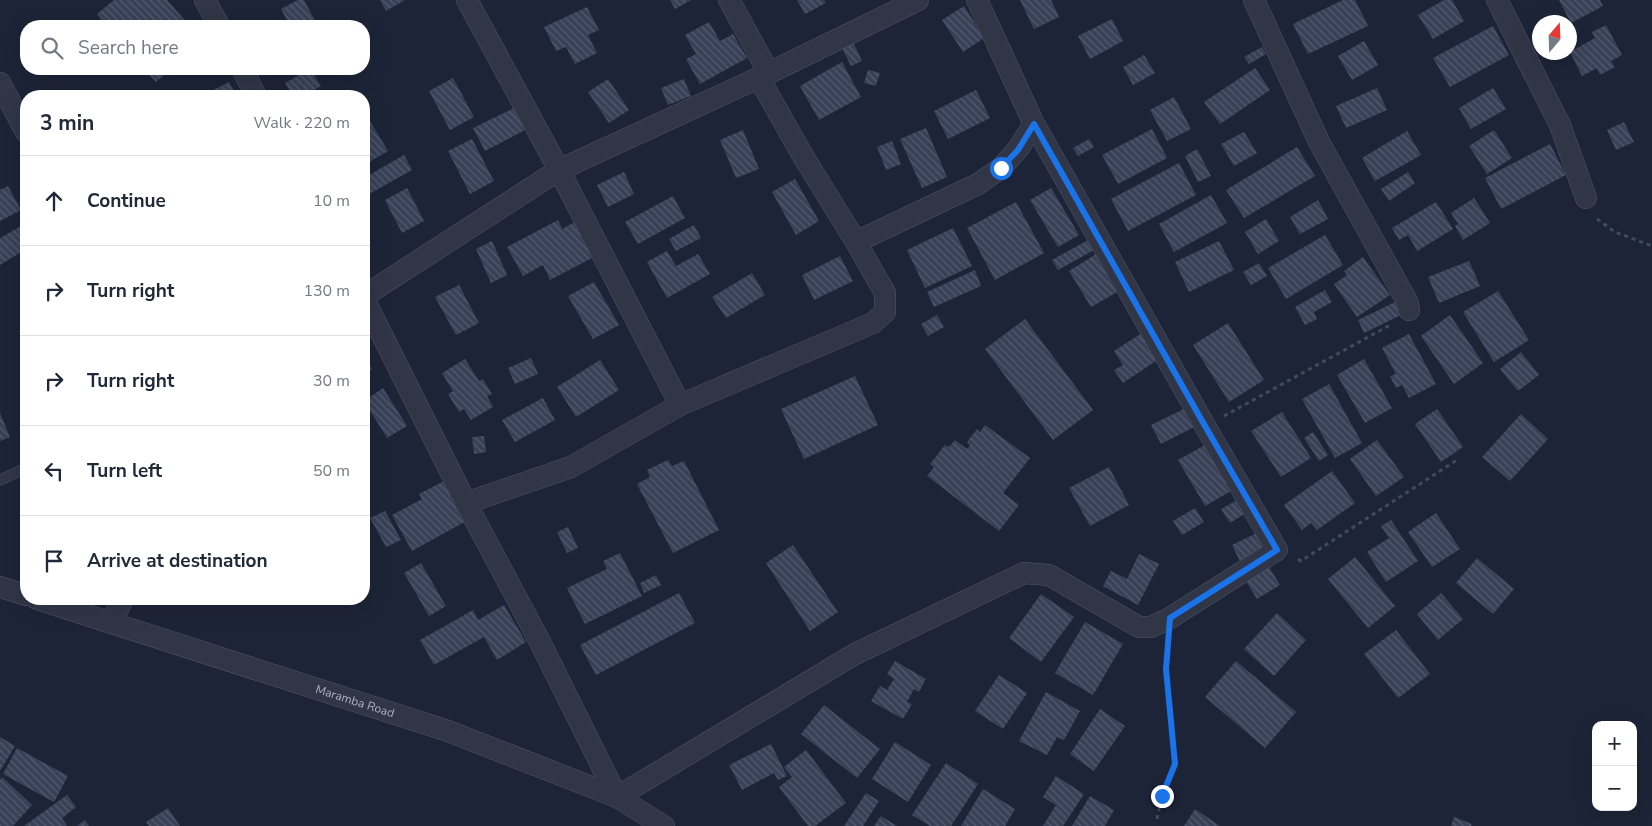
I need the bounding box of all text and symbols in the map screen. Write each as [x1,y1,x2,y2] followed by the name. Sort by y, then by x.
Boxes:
[1532,15,1577,60] north arrow
[20,20,370,75] search box
[38,34,66,62] icon: search
[78,35,179,61] text: Search here
[40,109,94,137] text: 3 min
[254,112,350,134] text: Walk · 220 m
[990,157,1013,180] route start
[40,187,68,215] icon: ahead
[87,188,166,214] text: Continue
[313,190,350,212] text: 10 m
[40,277,68,305] icon: right
[87,278,174,304] text: Turn right
[303,280,350,302] text: 130 m
[40,367,68,395] icon: right
[87,368,174,394] text: Turn right
[313,370,350,392] text: 30 m
[40,457,68,485] icon: left
[87,458,162,484] text: Turn left
[313,460,350,482] text: 50 m
[40,547,68,575] icon: arrive
[87,548,268,574] text: Arrive at destination
[314,681,396,721] street label: Maramba Road
[1592,721,1637,811] map controls
[1592,721,1637,766] button: +
[1592,766,1637,811] button: −
[1151,785,1174,808] route end

